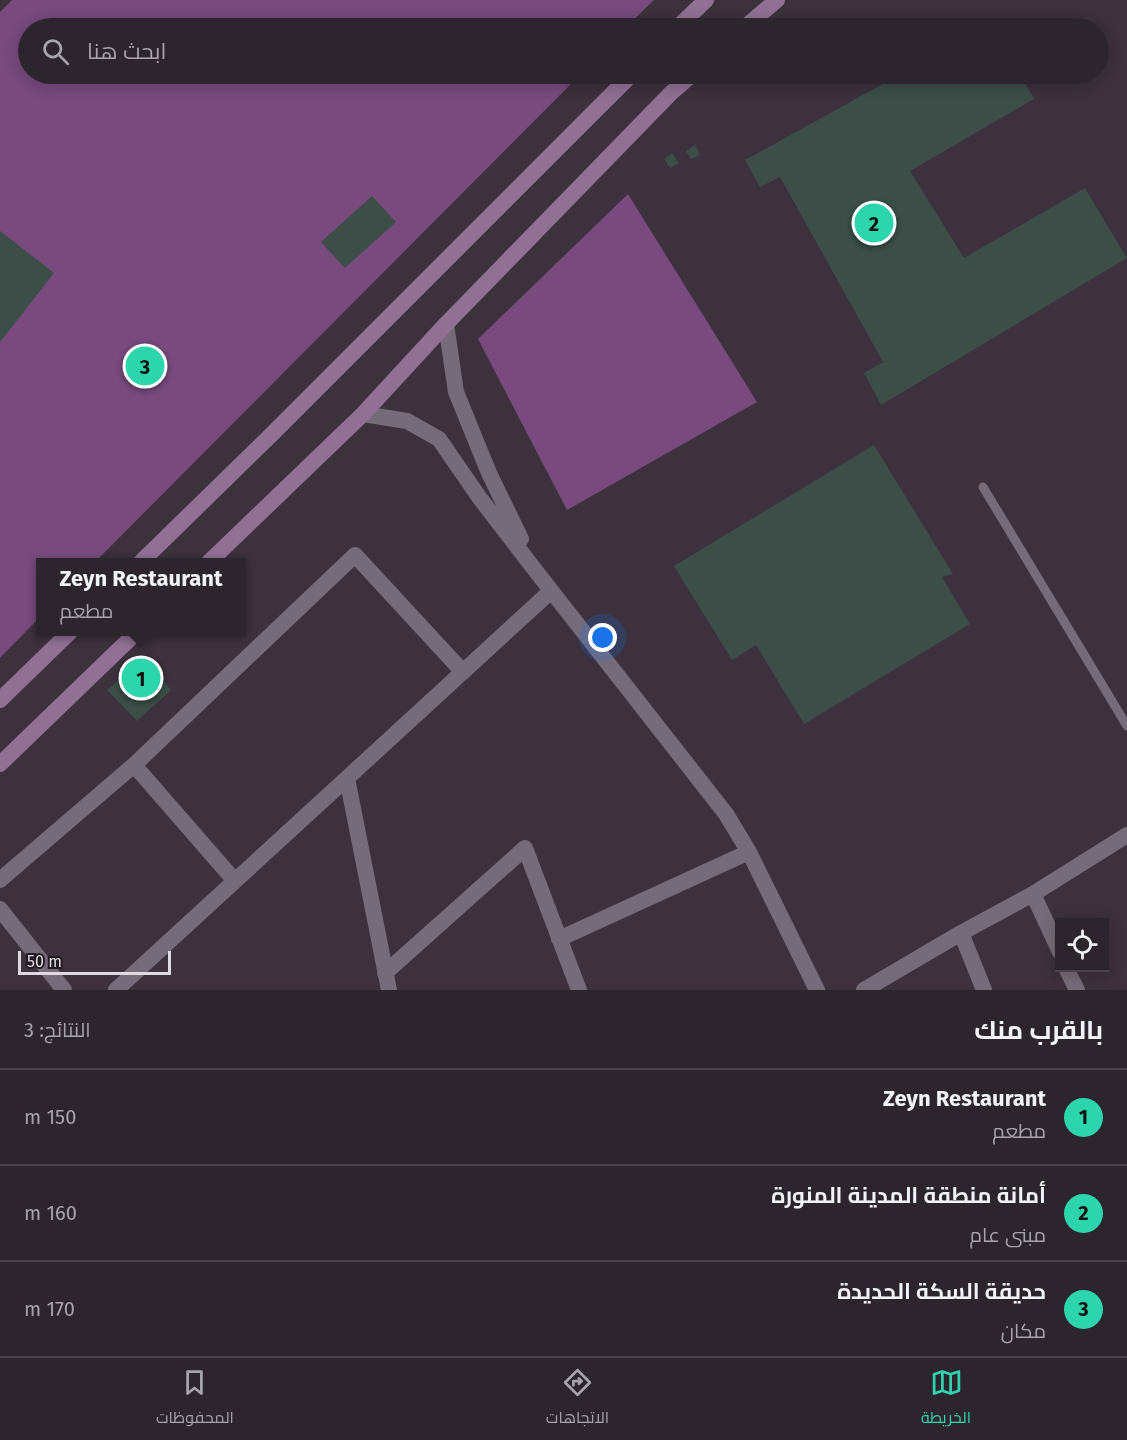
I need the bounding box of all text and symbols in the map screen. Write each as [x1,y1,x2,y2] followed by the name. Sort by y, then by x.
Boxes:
[18,18,1109,84] search box
[39,35,72,68] icon: search
[87,38,166,65] text: ابحث هنا
[854,200,894,246] pin: 2
[126,344,164,388] pin: 3
[36,558,246,636] popup
[60,565,222,592] text: Zeyn Restaurant
[60,599,113,623] text: مطعم
[588,623,617,652] your location
[122,656,160,700] pin: 1
[1055,918,1109,972] map controls
[1055,918,1109,972] button: locate
[18,948,171,976] scale bar
[27,952,62,971] text: 50 m
[974,1015,1103,1046] text: بالقرب منك
[24,1018,91,1042] text: النتائج: 3
[883,1085,1046,1112] text: Zeyn Restaurant
[24,1105,76,1129] text: 150 m
[1079,1105,1088,1129] text: 1
[992,1119,1046,1143] text: مطعم
[771,1182,1046,1209] text: أمانة منطقة المدينة المنورة
[24,1201,77,1225] text: 160 m
[1078,1201,1089,1225] text: 2
[970,1223,1046,1247] text: مبنى عام
[837,1278,1046,1305] text: حديقة السكة الحديدة
[24,1297,75,1321] text: 170 m
[1078,1297,1089,1321] text: 3
[1001,1319,1046,1343] text: مكان
[156,1366,234,1432] tab: المحفوظات
[546,1366,609,1432] tab: الاتجاهات
[921,1366,971,1432] tab: الخريطة

